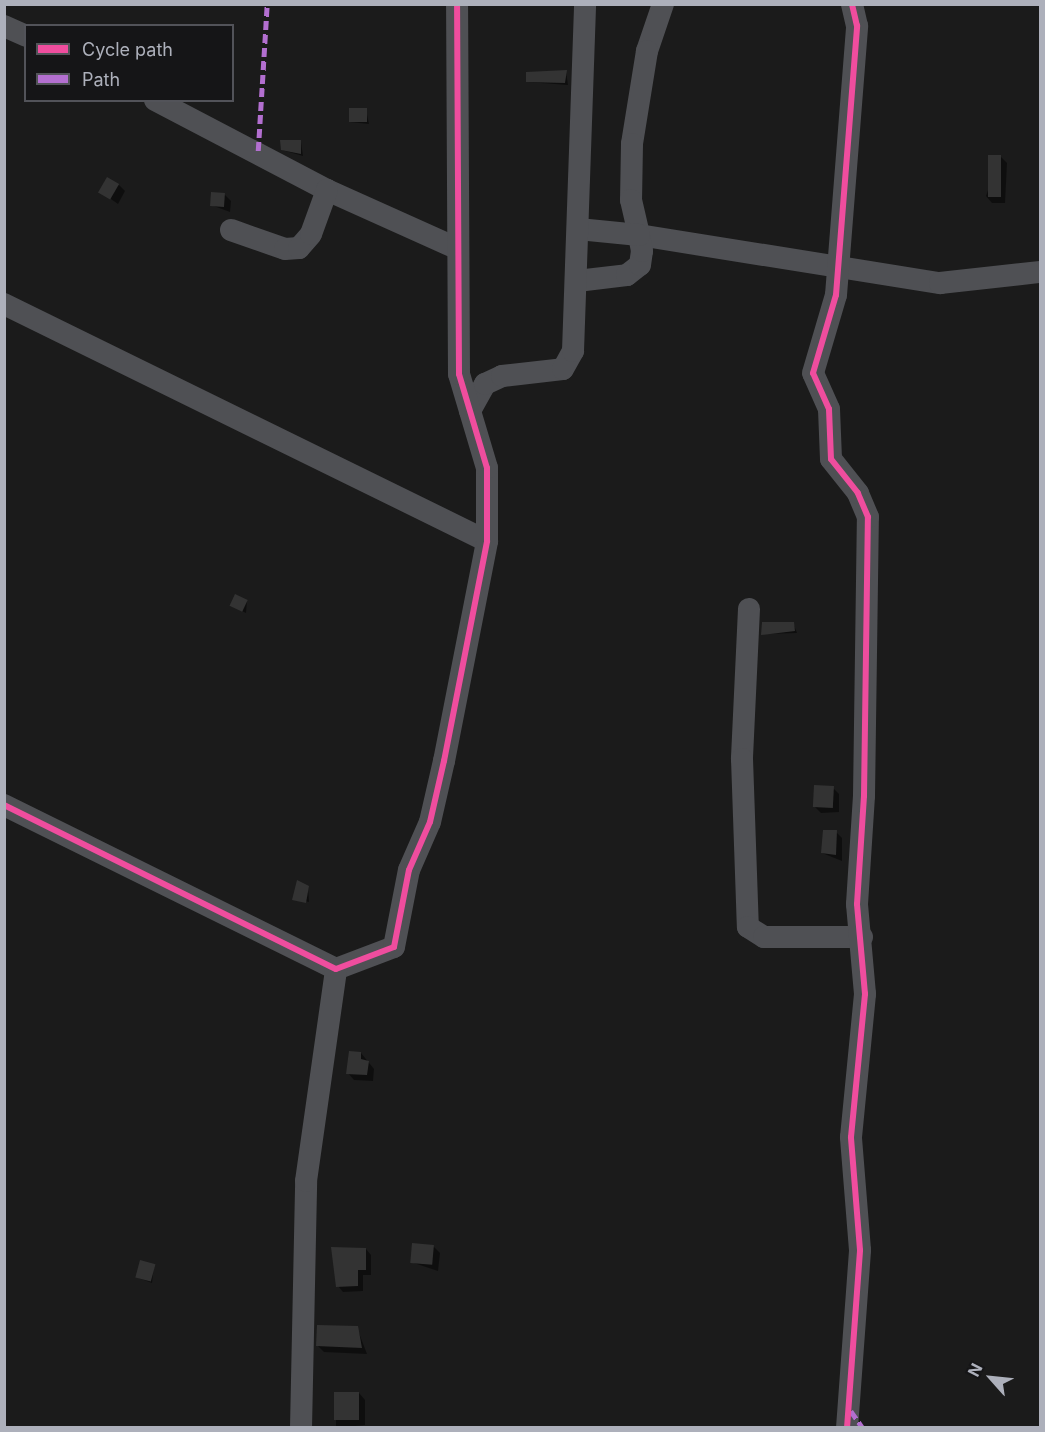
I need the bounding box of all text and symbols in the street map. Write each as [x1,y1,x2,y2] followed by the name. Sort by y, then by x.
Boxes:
[24,24,234,102] legend
[82,39,173,60] text: Cycle path
[82,69,120,90] text: Path
[961,1348,1021,1408] north arrow
[963,1360,987,1380] text: N

